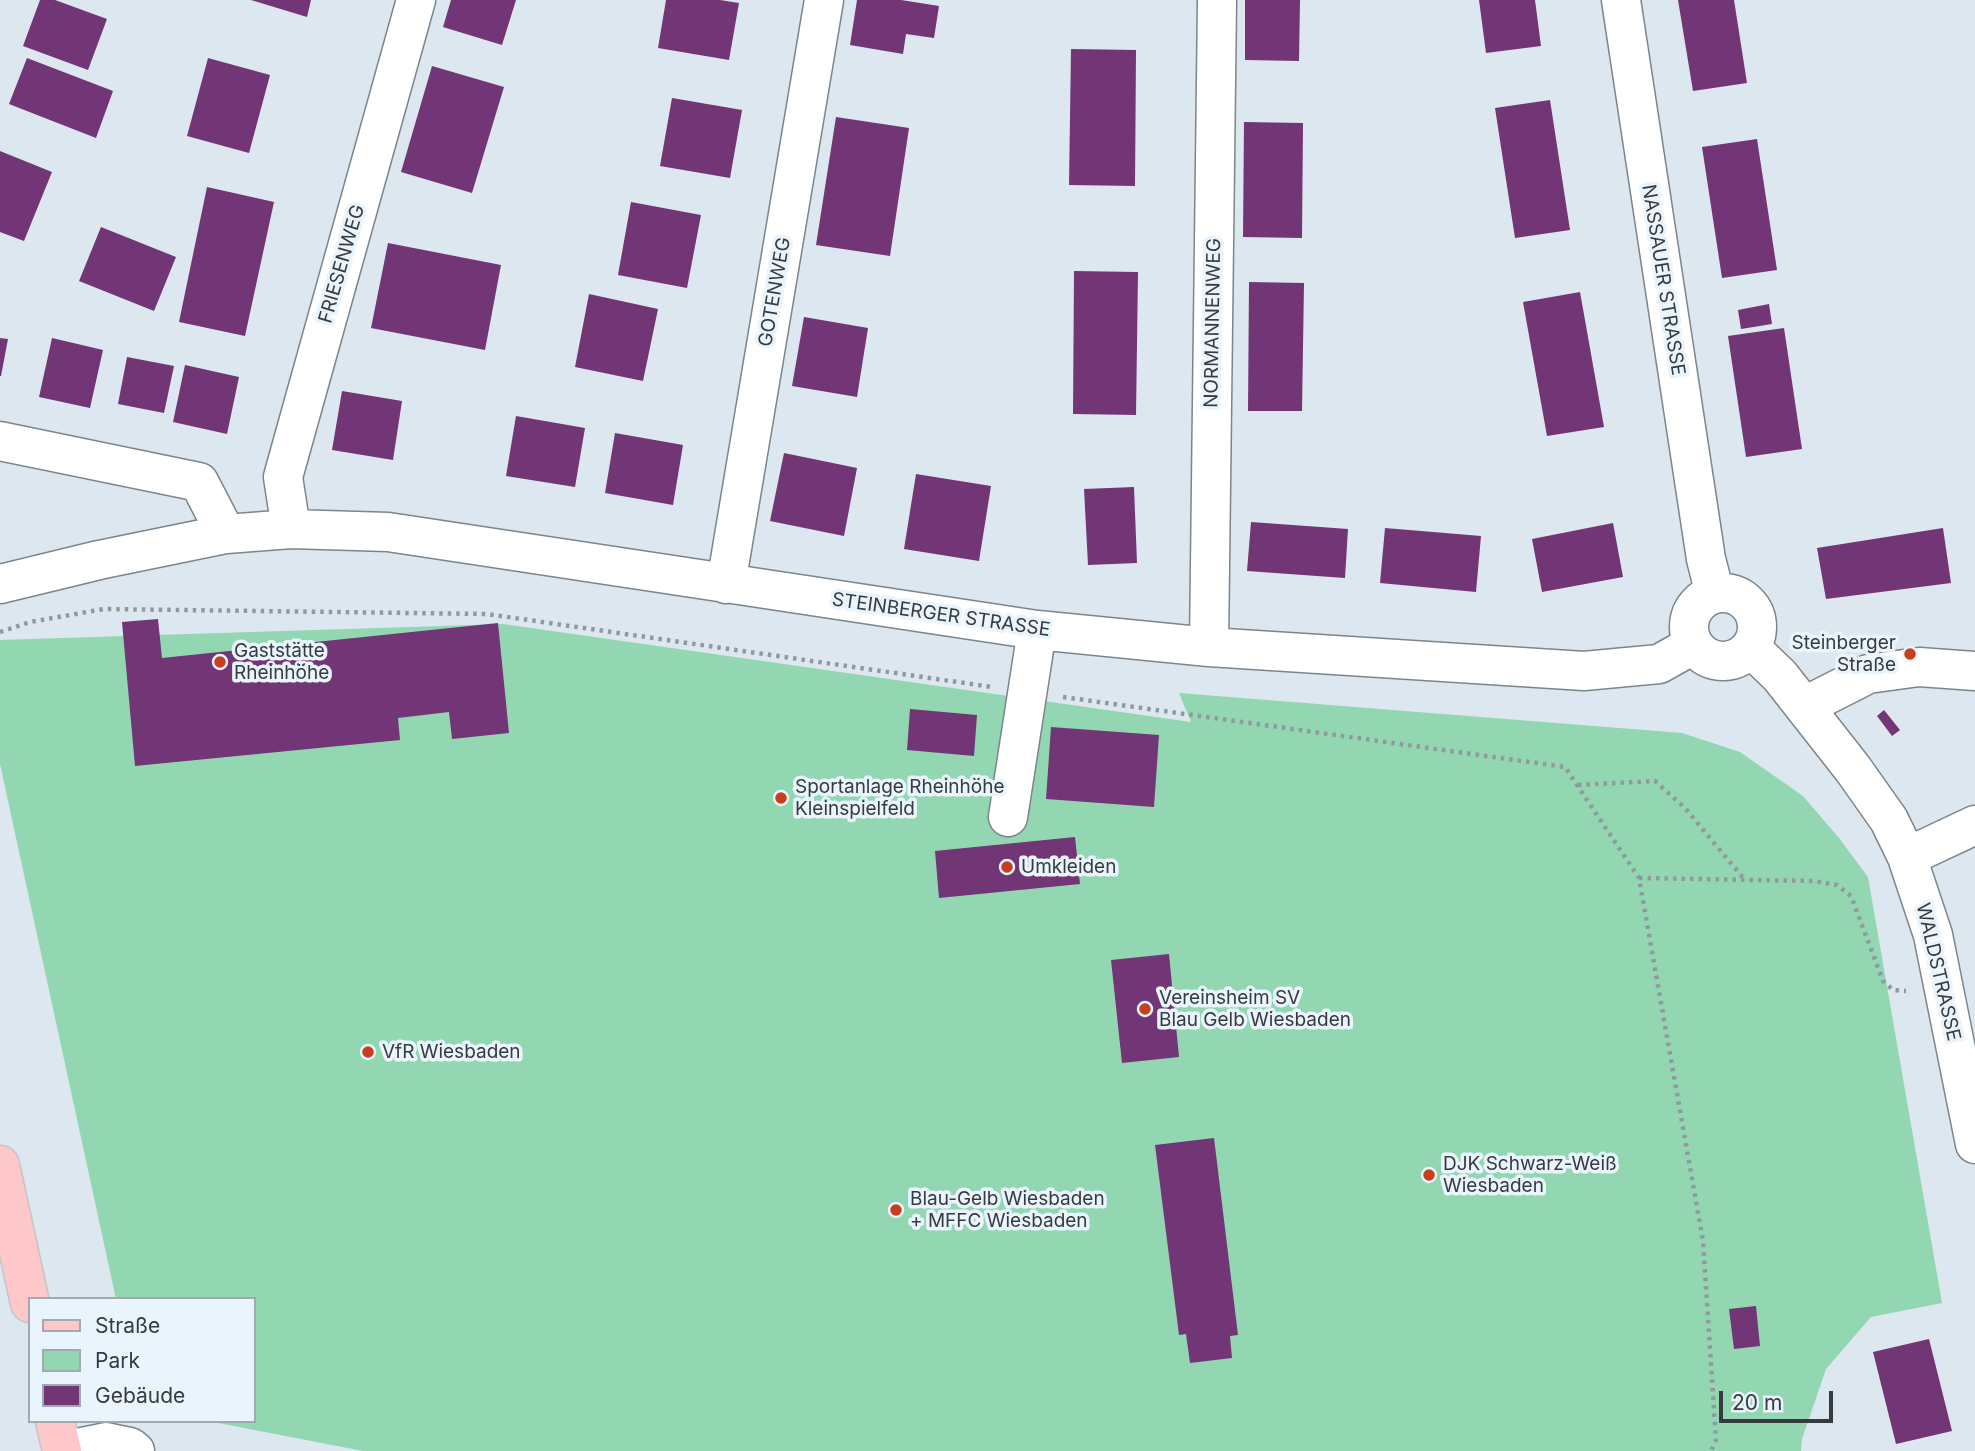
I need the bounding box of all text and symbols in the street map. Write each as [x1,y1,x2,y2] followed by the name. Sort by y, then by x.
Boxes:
[1637,183,1689,377] street label: NASSAUER STRASSE
[314,202,370,326] street label: FRIESENWEG
[754,236,796,348] street label: GOTENWEG
[1200,238,1226,408] street label: NORMANNENWEG
[830,588,1052,642] street label: STEINBERGER STRASSE
[1791,632,1896,676] place label: Steinberger Straße
[234,640,329,684] place label: Gaststätte Rheinhöhe
[1902,646,1918,662] marker: Steinberger Straße
[212,654,228,670] marker: Gaststätte Rheinhöhe
[795,776,1005,820] place label: Sportanlage Rheinhöhe Kleinspielfeld
[773,790,789,806] marker: Sportanlage Rheinhöhe Kleinspielfeld
[1021,856,1116,878] place label: Umkleiden
[999,859,1015,875] marker: Umkleiden
[1911,901,1965,1043] street label: WALDSTRASSE
[1159,987,1351,1031] place label: Vereinsheim SV Blau Gelb Wiesbaden
[1137,1001,1153,1017] marker: Vereinsheim SV Blau Gelb Wiesbaden
[382,1041,521,1063] place label: VfR Wiesbaden
[360,1044,376,1060] marker: VfR Wiesbaden
[1443,1153,1617,1197] place label: DJK Schwarz-Weiß Wiesbaden
[1421,1167,1437,1183] marker: DJK Schwarz-Weiß Wiesbaden
[910,1188,1105,1232] place label: Blau-Gelb Wiesbaden + MFFC Wiesbaden
[888,1202,904,1218] marker: Blau-Gelb Wiesbaden + MFFC Wiesbaden
[28,1297,256,1423] legend
[95,1313,160,1338] text: Straße
[95,1348,140,1373] text: Park
[1723,1378,1837,1422] scale bar
[95,1383,185,1408] text: Gebäude
[1732,1390,1782,1415] text: 20 m

